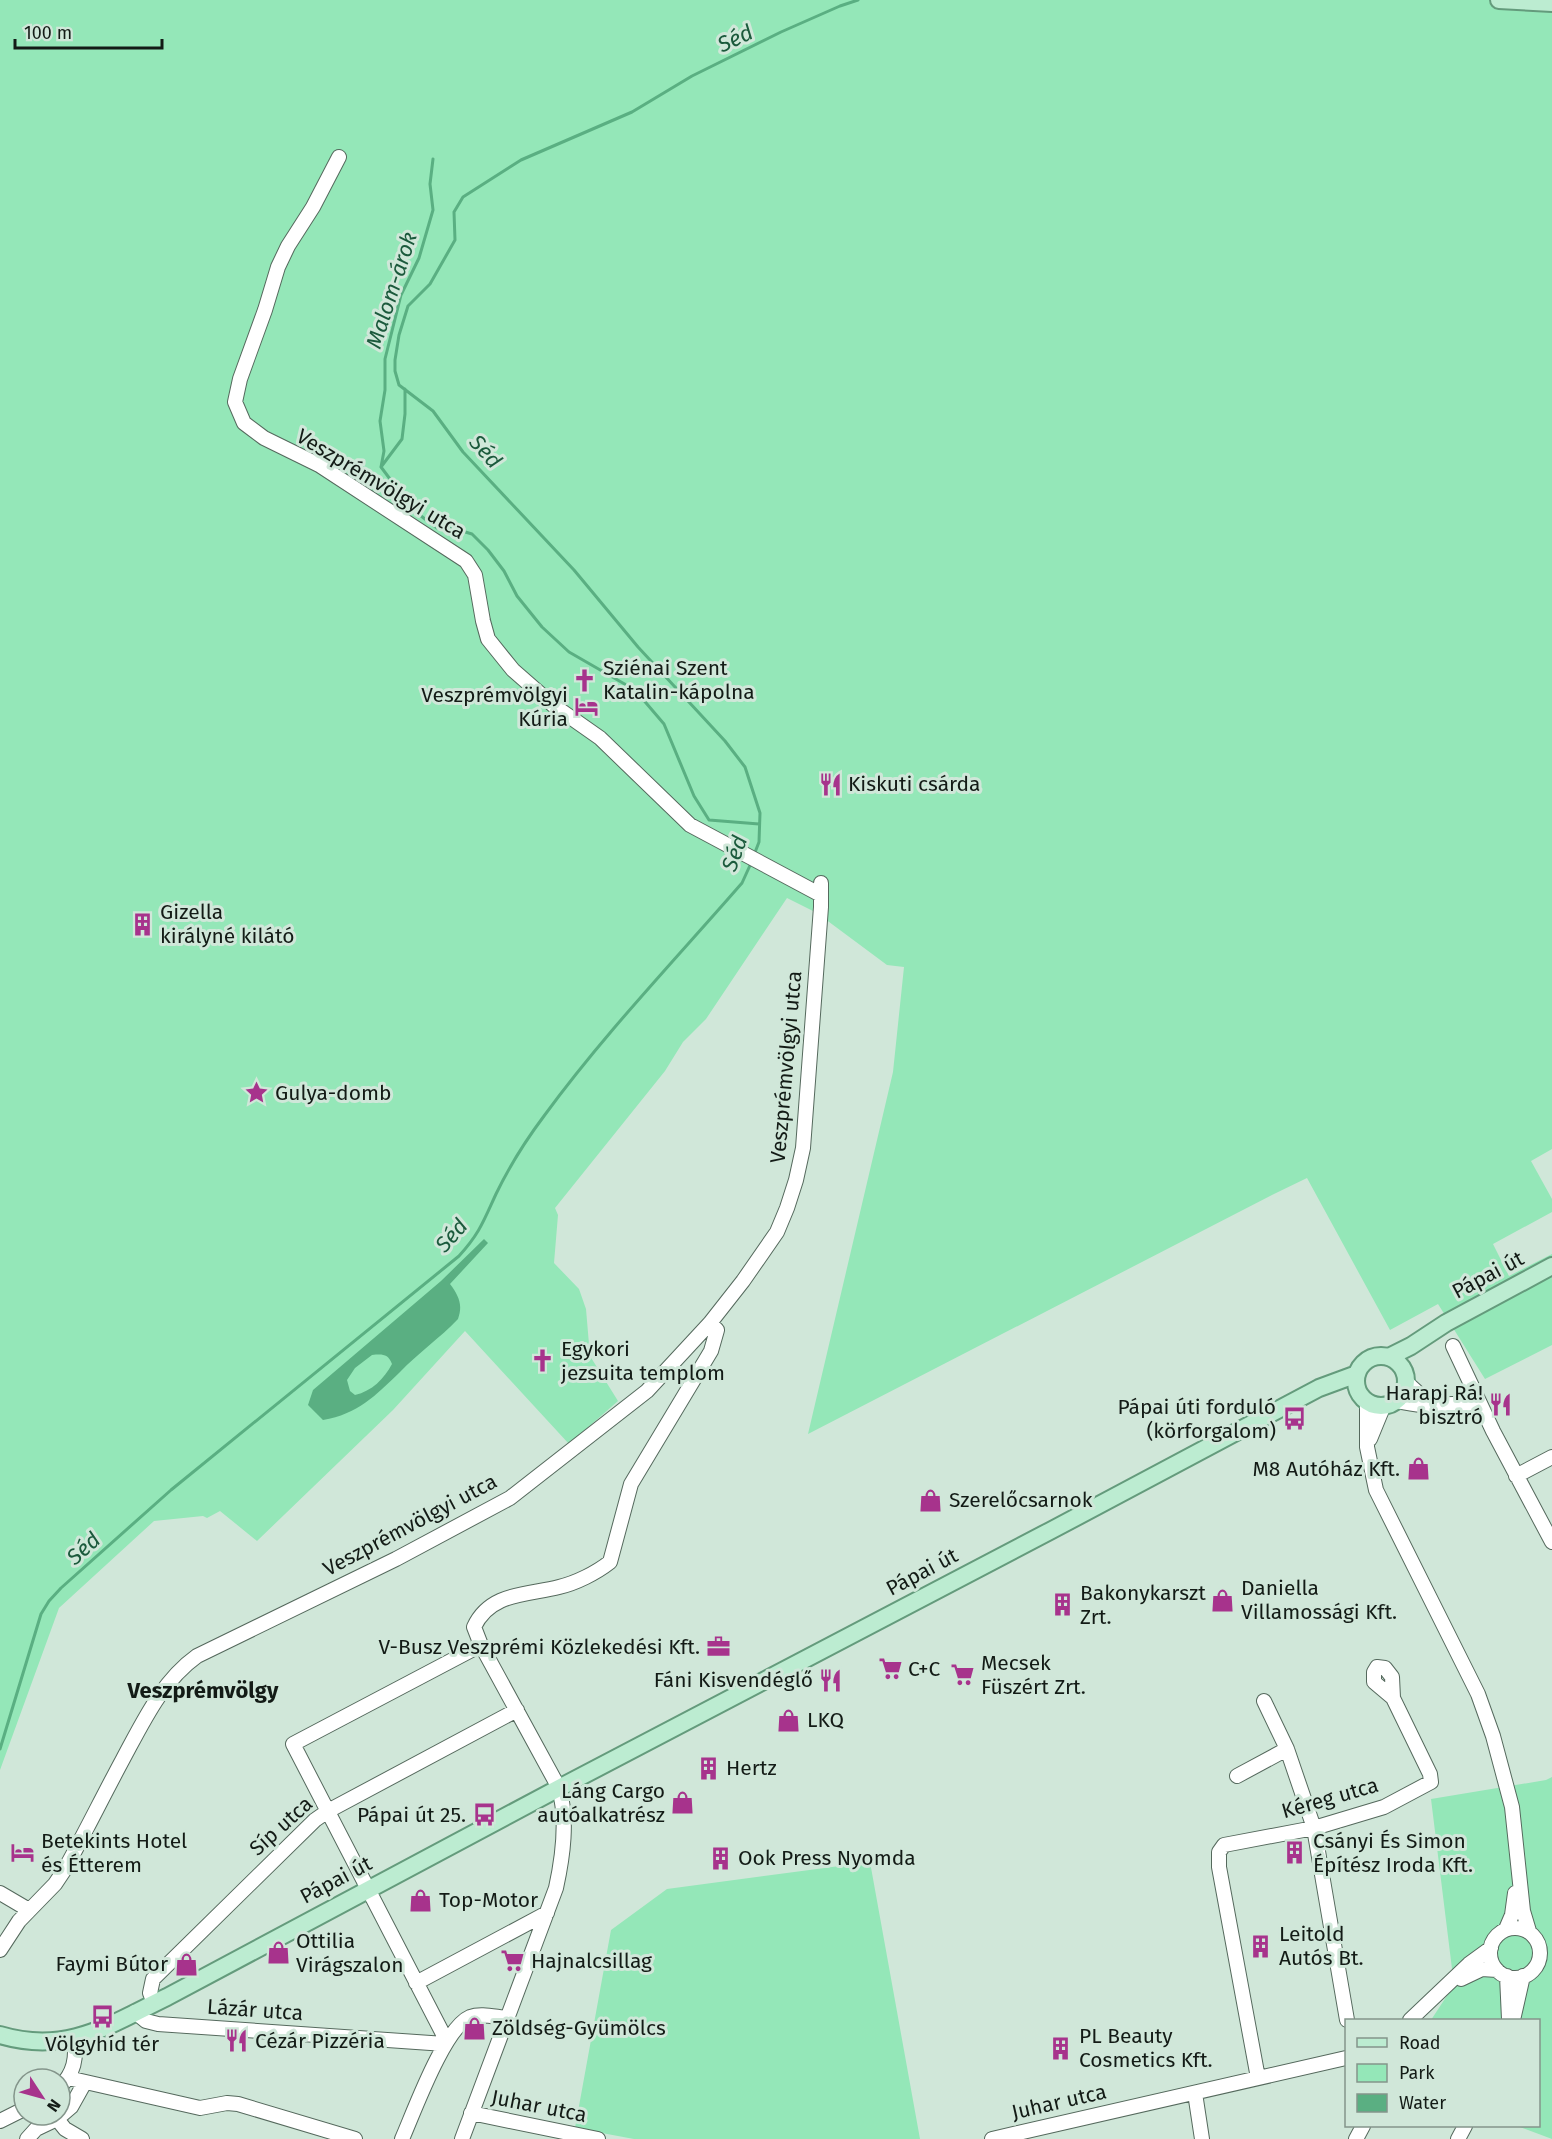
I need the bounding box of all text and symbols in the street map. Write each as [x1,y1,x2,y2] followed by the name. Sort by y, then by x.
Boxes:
[15,12,162,50] scale bar
[712,19,757,59] water label: Séd
[24,22,72,44] text: 100 m
[360,229,423,352] water label: Malom-árok
[292,423,470,545] street label: Veszprémvölgyi utca
[463,428,508,474] water label: Séd
[603,655,755,705] place label: Sziénai Szent Katalin-kápolna
[572,667,598,693] church icon: Sziénai Szent Katalin-kápolna
[421,682,568,732] place label: Veszprémvölgyi Kúria
[573,694,599,720] hotel icon: Veszprémvölgyi Kúria
[817,771,843,797] restaurant icon: Kiskuti csárda
[848,771,981,797] place label: Kiskuti csárda
[715,832,753,876] water label: Séd
[160,899,295,949] place label: Gizella királyné kilátó
[129,911,155,937] building icon: Gizella királyné kilátó
[765,970,807,1164] street label: Veszprémvölgyi utca
[244,1080,270,1106] place icon: Gulya-domb
[275,1080,391,1106] place label: Gulya-domb
[429,1213,474,1259] water label: Séd
[1448,1245,1529,1305] street label: Pápai út
[560,1336,725,1386] place label: Egykori jezsuita templom
[530,1348,556,1374] church icon: Egykori jezsuita templom
[1386,1380,1483,1430] place label: Harapj Rá! bisztró
[1488,1392,1514,1418] restaurant icon: Harapj Rá! bisztró
[1117,1394,1276,1444] place label: Pápai úti forduló (körforgalom)
[1281,1406,1307,1432] bus stop icon: Pápai úti forduló (körforgalom)
[1252,1456,1400,1482] place label: M8 Autóház Kft.
[1405,1456,1431,1482] shop icon: M8 Autóház Kft.
[319,1468,501,1582] street label: Veszprémvölgyi utca
[918,1487,944,1513] shop icon: Szerelőcsarnok
[949,1487,1093,1513] place label: Szerelőcsarnok
[60,1526,106,1571] water label: Séd
[882,1542,963,1602] street label: Pápai út
[1241,1575,1397,1625] place label: Daniella Villamossági Kft.
[1080,1580,1206,1630] place label: Bakonykarszt Zrt.
[1210,1587,1236,1613] shop icon: Daniella Villamossági Kft.
[1049,1592,1075,1618] building icon: Bakonykarszt Zrt.
[378,1634,700,1660] place label: V-Busz Veszprémi Közlekedési Kft.
[705,1634,731,1660] office icon: V-Busz Veszprémi Közlekedési Kft.
[981,1650,1086,1700] place label: Mecsek Füszért Zrt.
[877,1656,903,1682] supermarket icon: C+C
[908,1656,941,1682] place label: C+C
[950,1662,976,1688] supermarket icon: Mecsek Füszért Zrt.
[654,1667,813,1693] place label: Fáni Kisvendéglő
[818,1667,844,1693] restaurant icon: Fáni Kisvendéglő
[127,1677,279,1704] district label: Veszprémvölgy
[776,1707,802,1733] shop icon: LKQ
[807,1707,844,1733] place label: LKQ
[695,1755,721,1781] building icon: Hertz
[726,1755,777,1781] place label: Hertz
[1279,1772,1381,1824] street label: Kéreg utca
[537,1778,665,1828] place label: Láng Cargo autóalkatrész
[670,1790,696,1816] shop icon: Láng Cargo autóalkatrész
[244,1791,318,1861] street label: Síp utca
[357,1802,466,1828] place label: Pápai út 25.
[471,1802,497,1828] bus stop icon: Pápai út 25.
[41,1828,187,1878] place label: Betekints Hotel és Étterem
[1313,1828,1473,1878] place label: Csányi És Simon Építész Iroda Kft.
[10,1840,36,1866] hotel icon: Betekints Hotel és Étterem
[1282,1840,1308,1866] building icon: Csányi És Simon Építész Iroda Kft.
[707,1845,733,1871] building icon: Ook Press Nyomda
[738,1845,916,1871] place label: Ook Press Nyomda
[296,1850,377,1910] street label: Pápai út
[408,1887,434,1913] shop icon: Top-Motor
[439,1887,538,1913] place label: Top-Motor
[1279,1921,1364,1971] place label: Leitold Autós Bt.
[296,1928,403,1978] place label: Ottilia Virágszalon
[1248,1933,1274,1959] building icon: Leitold Autós Bt.
[265,1940,291,1966] shop icon: Ottilia Virágszalon
[500,1948,526,1974] supermarket icon: Hajnalcsillag
[531,1948,652,1974] place label: Hajnalcsillag
[55,1951,168,1977] place label: Faymi Bútor
[173,1951,199,1977] shop icon: Faymi Bútor
[206,1994,304,2026] street label: Lázár utca
[89,2003,115,2029] bus stop icon: Völgyhíd tér
[461,2015,487,2041] shop icon: Zöldség-Gyümölcs
[492,2015,666,2041] place label: Zöldség-Gyümölcs
[1345,2019,1540,2127] legend
[1079,2023,1213,2073] place label: PL Beauty Cosmetics Kft.
[224,2028,250,2054] restaurant icon: Cézár Pizzéria
[255,2028,385,2054] place label: Cézár Pizzéria
[45,2031,159,2057] place label: Völgyhíd tér
[1399,2032,1441,2054] text: Road
[1048,2035,1074,2061] building icon: PL Beauty Cosmetics Kft.
[1399,2062,1435,2084] text: Park
[12,2067,72,2127] north arrow
[1009,2078,1109,2126] street label: Juhar utca
[489,2084,589,2128] street label: Juhar utca
[1399,2092,1446,2114] text: Water
[43,2096,65,2115] text: N

